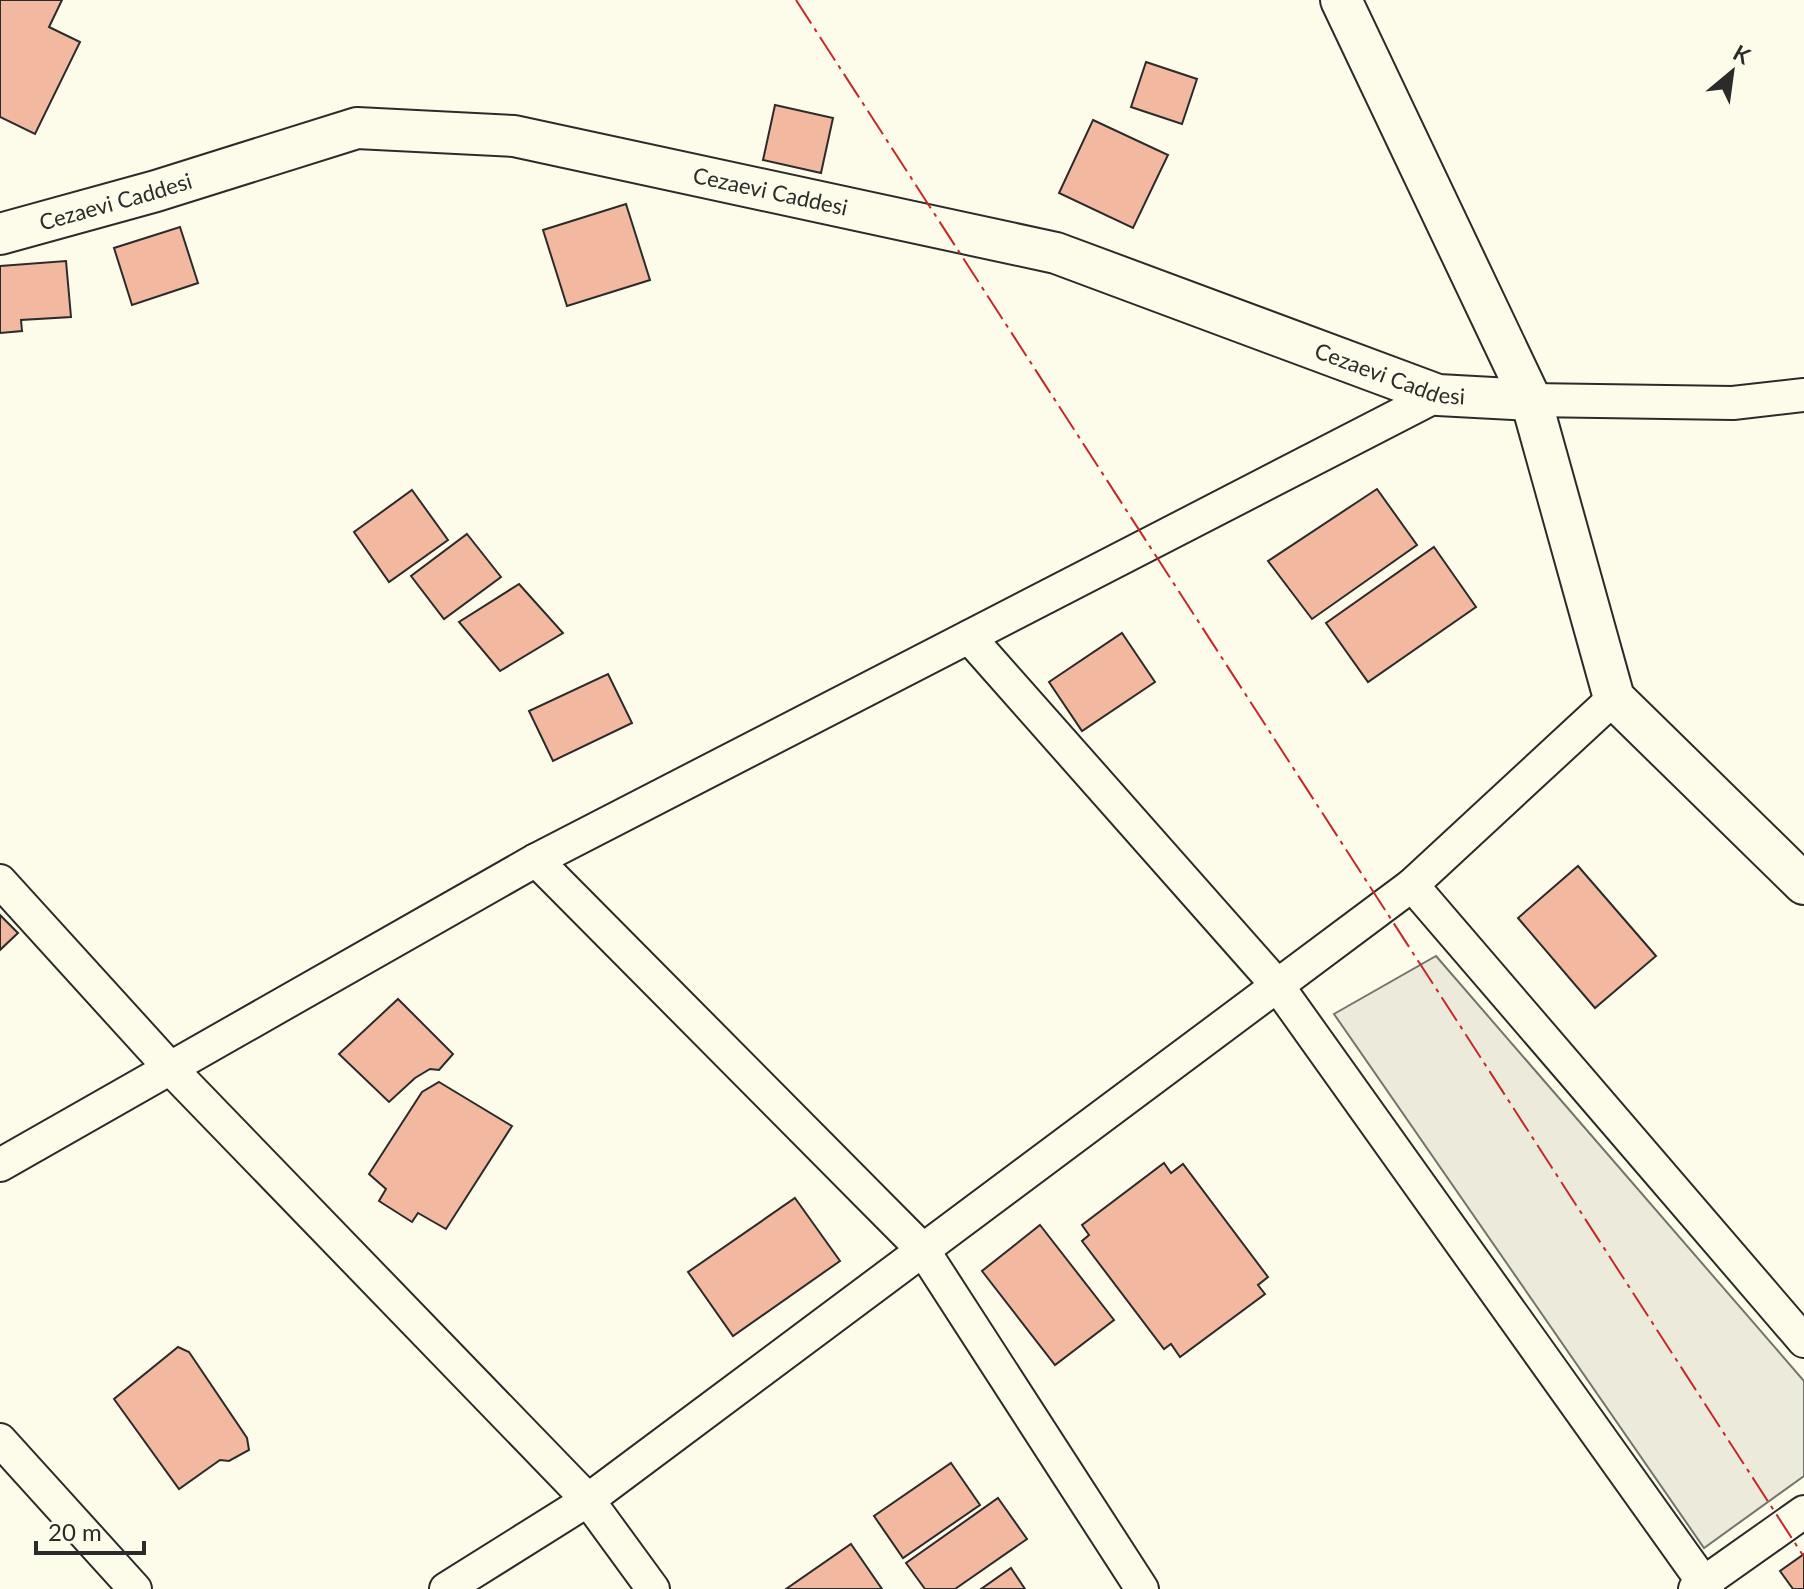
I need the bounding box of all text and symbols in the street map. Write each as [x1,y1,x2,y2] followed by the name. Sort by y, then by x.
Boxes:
[1692,32,1772,112] north arrow
[1729,39,1756,70] text: K
[691,161,850,221] street label: Cezaevi Caddesi
[36,167,195,236] street label: Cezaevi Caddesi
[1311,336,1466,409] street label: Cezaevi Caddesi
[36,1505,144,1555] scale bar
[48,1517,102,1546] text: 20 m

